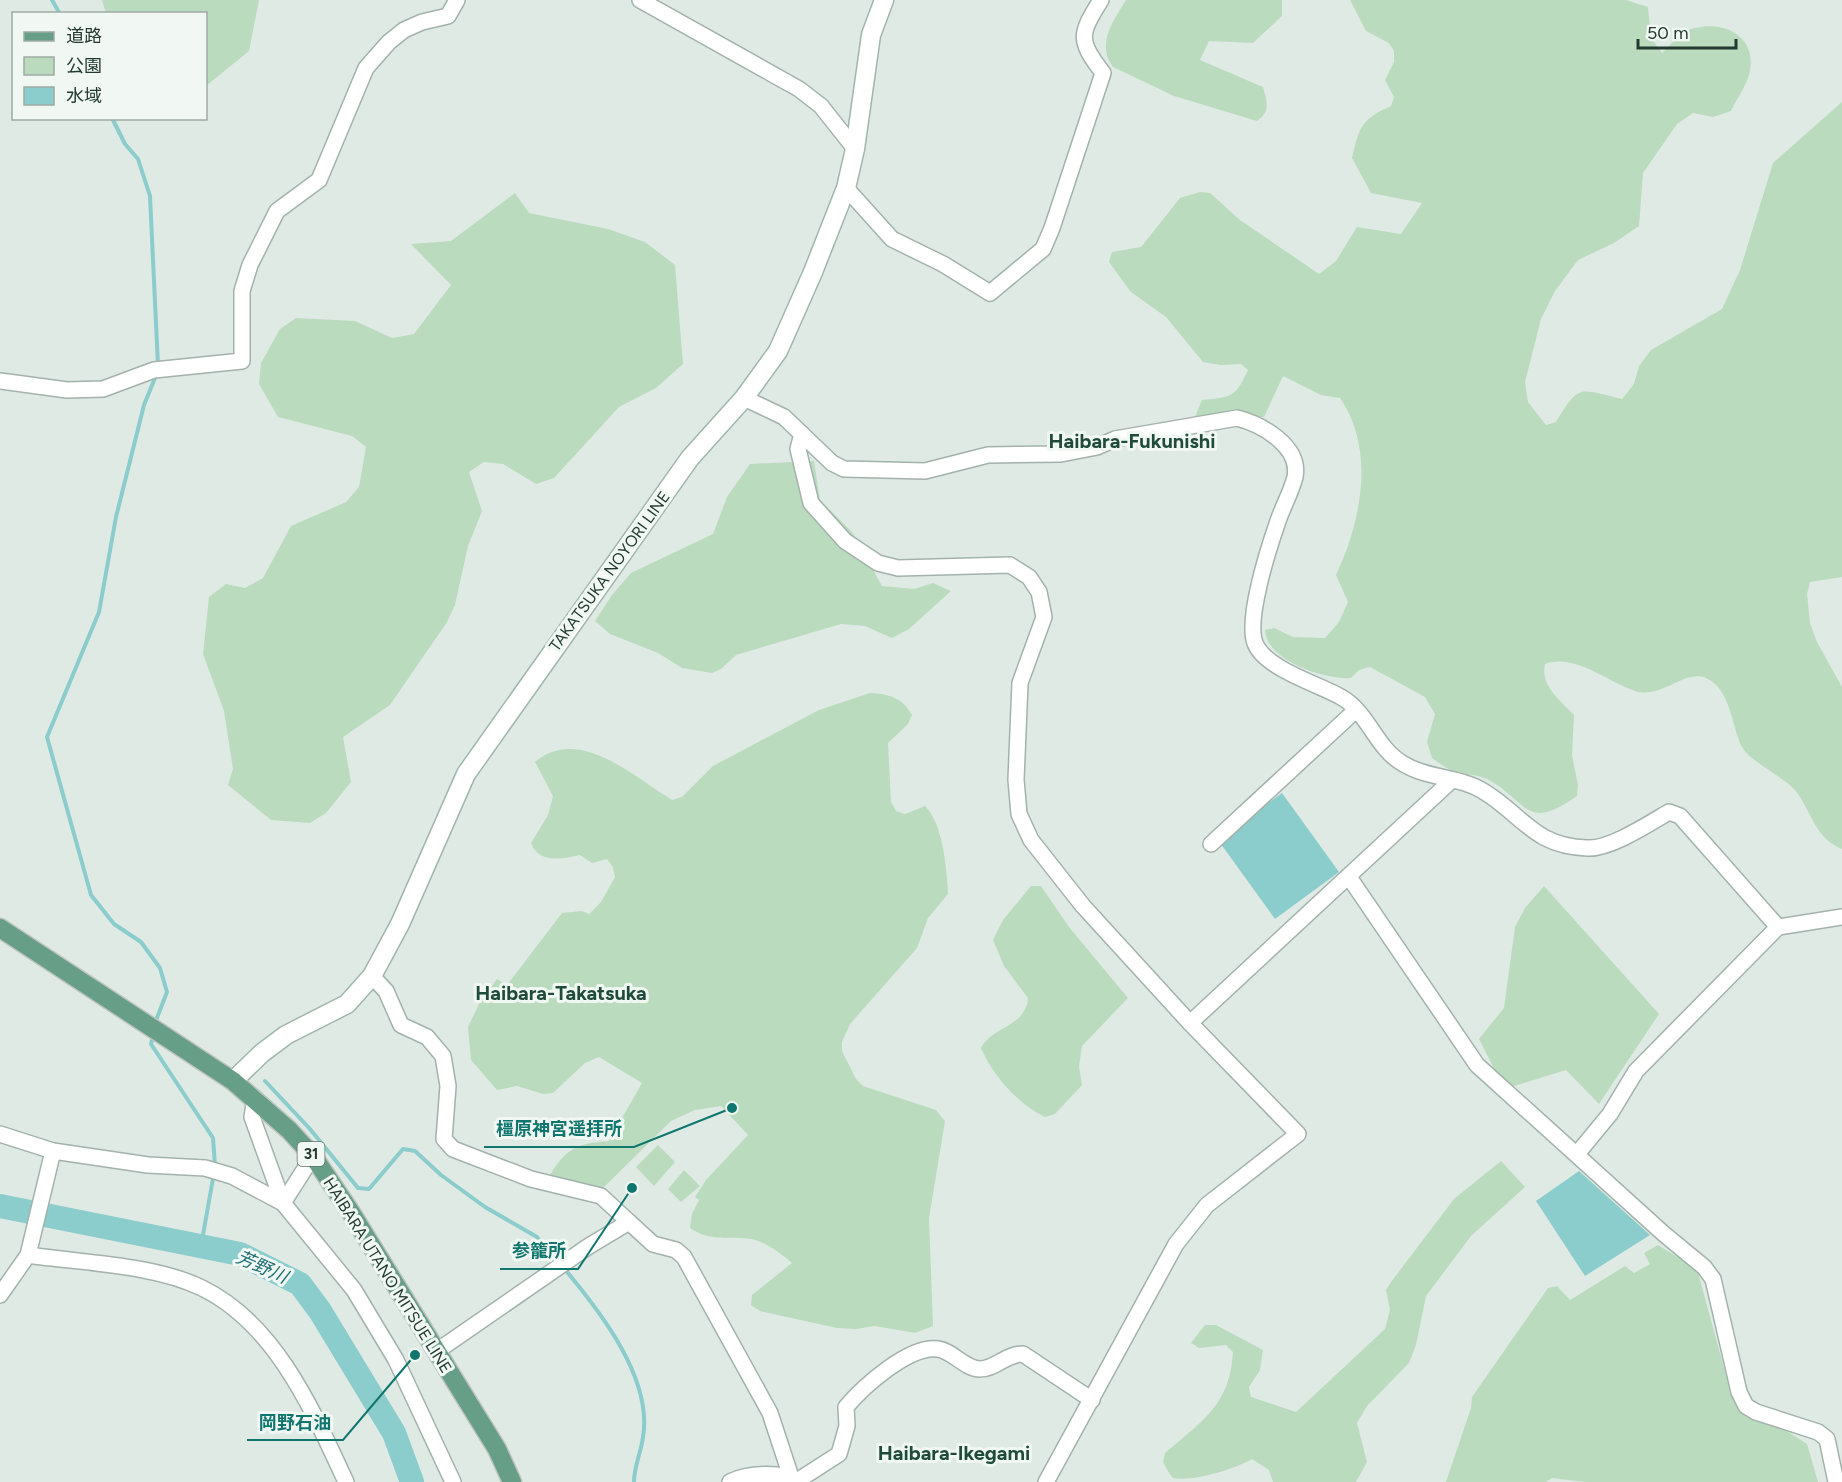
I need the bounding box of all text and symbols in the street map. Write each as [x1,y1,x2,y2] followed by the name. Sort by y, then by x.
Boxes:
[12,12,207,120] legend
[1638,12,1736,50] scale bar
[1647,22,1689,44] text: 50 m
[66,25,102,47] text: 道路
[66,55,102,77] text: 公園
[66,85,102,107] text: 水域
[1049,429,1215,453] district label: Haibara-Fukunishi
[545,488,674,655] street label: TAKATSUKA NOYORI LINE
[475,981,647,1005] district label: Haibara-Takatsuka
[484,1111,634,1147] callout: 橿原神宮遥拝所
[496,1118,622,1140] text: 橿原神宮遥拝所
[298,1142,324,1166] road number: 31
[319,1174,456,1377] street label: HAIBARA UTANO MITSUE LINE
[500,1233,578,1269] callout: 参籠所
[512,1240,566,1262] text: 参籠所
[233,1246,293,1289] water label: 芳野川
[247,1404,343,1440] callout: 岡野石油
[259,1412,331,1434] text: 岡野石油
[878,1441,1030,1465] district label: Haibara-Ikegami

